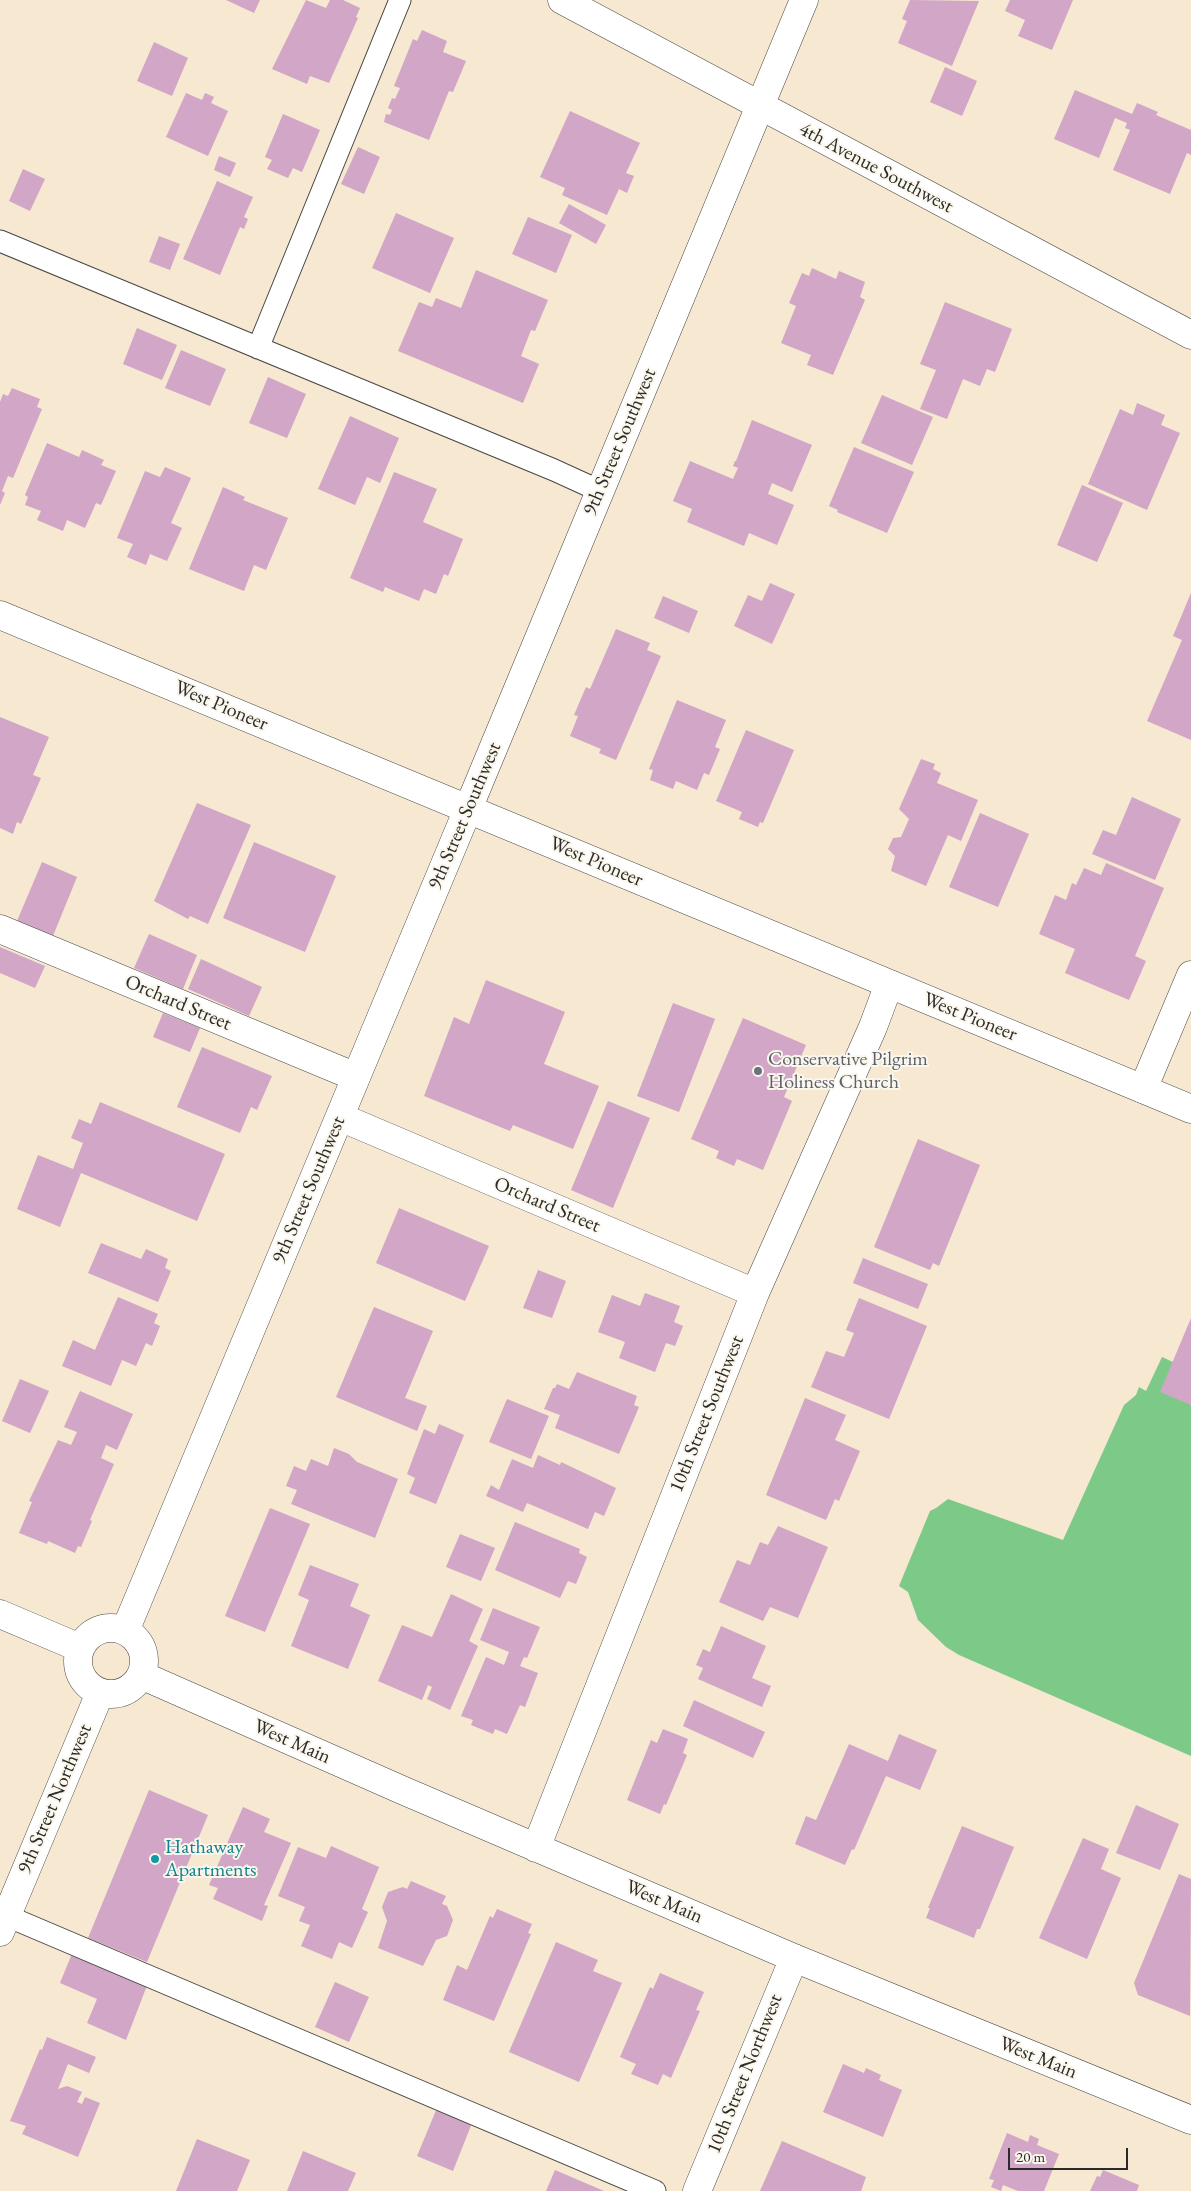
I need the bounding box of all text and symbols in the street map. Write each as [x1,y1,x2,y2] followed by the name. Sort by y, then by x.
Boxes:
[795,117,957,219] street label: 4th Avenue Southwest
[578,365,662,519] street label: 9th Street Southwest
[171,676,271,736] street label: West Pioneer
[423,739,507,893] street label: 9th Street Southwest
[546,832,646,892] street label: West Pioneer
[121,970,235,1036] street label: Orchard Street
[919,987,1021,1047] street label: West Pioneer
[768,1048,928,1095] place label: Conservative Pilgrim Holiness Church
[752,1065,764,1077] marker: Conservative Pilgrim Holiness Church
[267,1113,351,1267] street label: 9th Street Southwest
[490,1172,604,1238] street label: Orchard Street
[665,1332,749,1496] street label: 10th Street Southwest
[250,1714,334,1770] street label: West Main
[13,1721,97,1877] street label: 9th Street Northwest
[165,1836,256,1883] place label: Hathaway Apartments
[149,1853,161,1865] marker: Hathaway Apartments
[622,1875,706,1929] street label: West Main
[702,1991,788,2157] street label: 10th Street Northwest
[996,2032,1080,2084] street label: West Main
[1011,2138,1131,2170] scale bar
[1016,2147,1045,2166] text: 20 m

